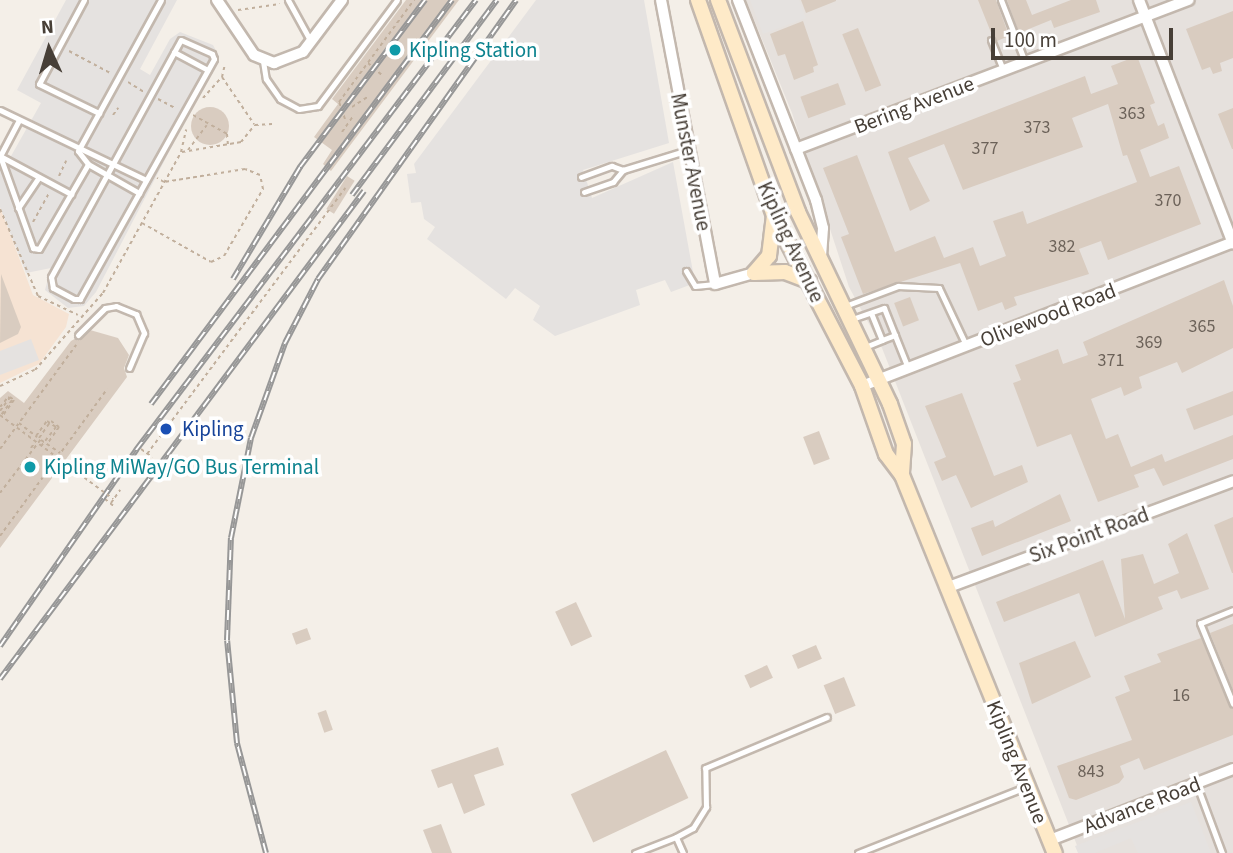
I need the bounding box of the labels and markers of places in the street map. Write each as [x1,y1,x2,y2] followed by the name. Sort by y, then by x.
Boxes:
[409,37,538,63] place label: Kipling Station
[387,42,403,58] marker: Kipling Station
[182,416,244,442] place label: Kipling
[156,419,176,439] marker: Kipling
[44,454,319,480] place label: Kipling MiWay/GO Bus Terminal
[22,459,38,475] marker: Kipling MiWay/GO Bus Terminal

